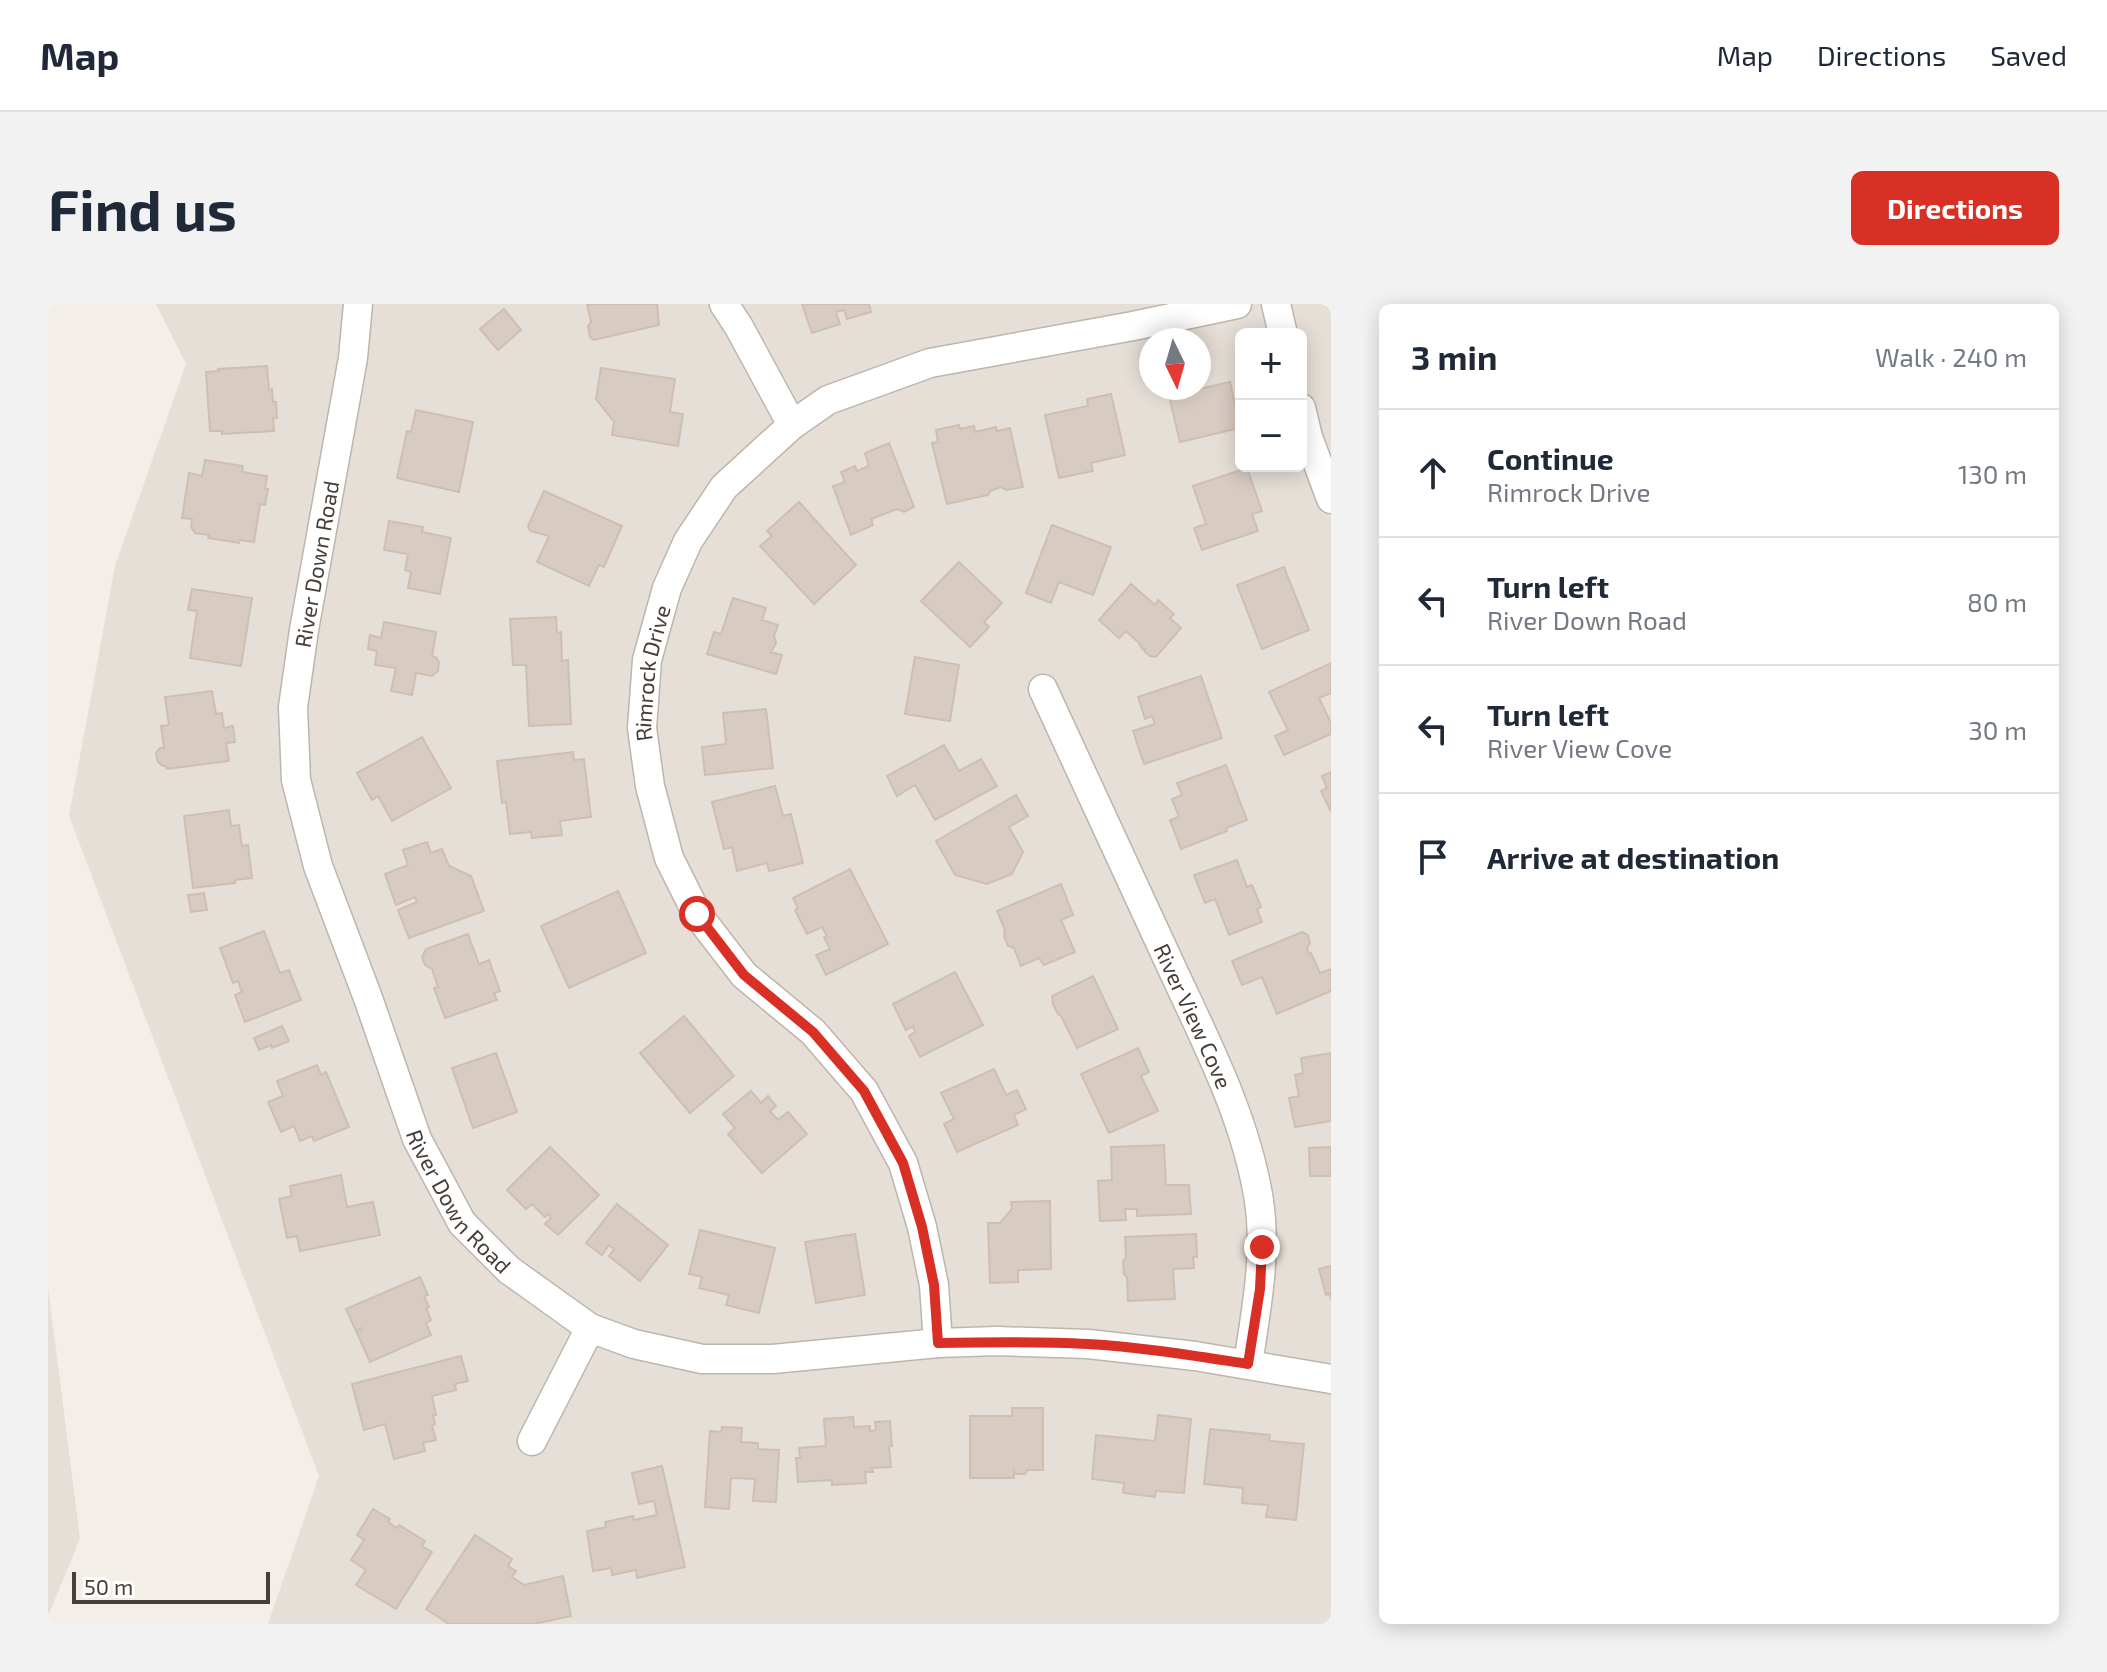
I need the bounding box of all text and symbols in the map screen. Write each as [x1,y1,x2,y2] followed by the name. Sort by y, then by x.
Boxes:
[40,32,119,78] text: Map
[1717,38,1773,72] text: Map
[1817,38,1946,72] text: Directions
[1990,38,2067,72] text: Saved
[1851,171,2059,245] button: Directions
[48,175,237,242] text: Find us
[1139,328,1211,400] north arrow
[1235,328,1307,472] map controls
[1235,328,1307,400] button: +
[1411,336,1497,377] text: 3 min
[1875,341,2027,372] text: Walk · 240 m
[1235,400,1307,472] button: −
[1487,440,1614,476] text: Continue
[1411,451,1455,495] icon: ahead
[1958,458,2027,489] text: 130 m
[1487,476,1650,507] text: Rimrock Drive
[289,478,343,650] street label: River Down Road
[1487,568,1609,604] text: Turn left
[1411,579,1455,623] icon: left
[1967,586,2027,617] text: 80 m
[629,602,675,743] street label: Rimrock Drive
[1487,604,1687,635] text: River Down Road
[1487,696,1609,732] text: Turn left
[1411,707,1455,751] icon: left
[1968,714,2027,745] text: 30 m
[1487,732,1672,763] text: River View Cove
[1411,835,1455,879] icon: arrive
[1487,839,1779,875] text: Arrive at destination
[679,896,715,932] route start
[1149,939,1238,1092] street label: River View Cove
[402,1126,517,1278] street label: River Down Road
[1244,1229,1280,1265] route end
[72,1568,270,1604] scale bar
[84,1573,133,1599] text: 50 m

